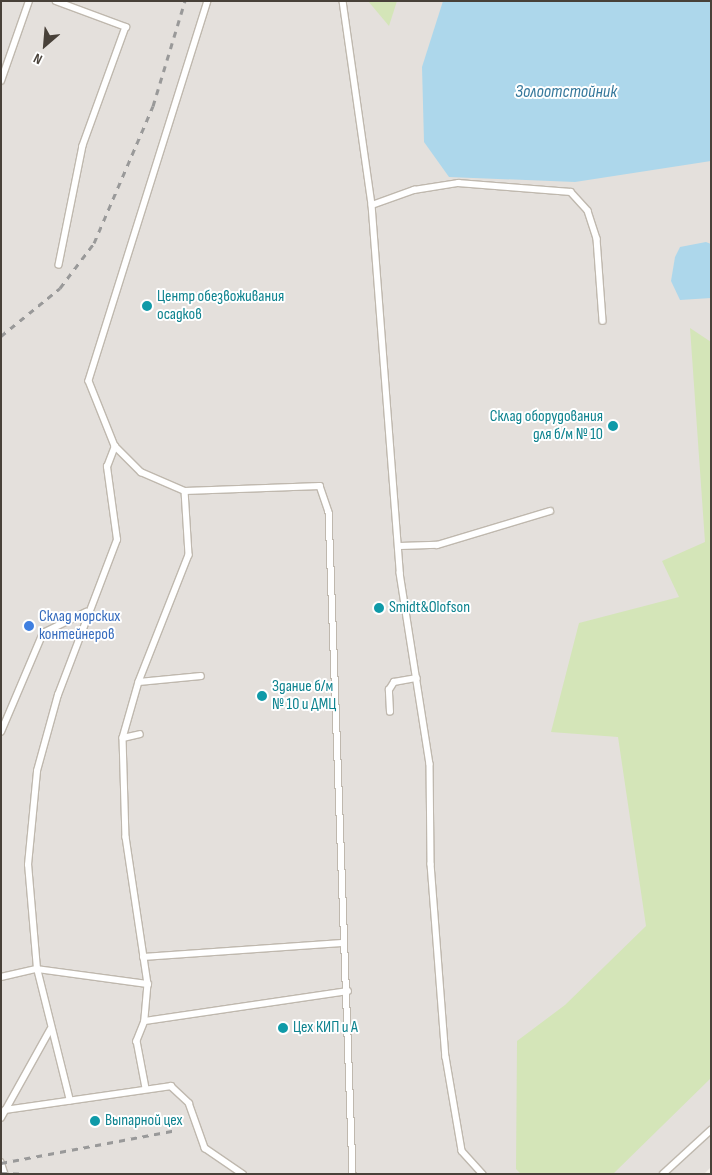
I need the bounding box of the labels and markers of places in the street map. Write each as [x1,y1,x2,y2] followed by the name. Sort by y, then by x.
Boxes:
[157,287,284,325] place label: Центр обезвоживания осадков
[141,300,153,312] marker: Центр обезвоживания осадков
[490,407,603,445] place label: Склад оборудования для б/м № 10
[607,420,619,432] marker: Склад оборудования для б/м № 10
[389,598,470,618] place label: Smidt&Olofson
[373,602,385,614] marker: Smidt&Olofson
[39,607,120,645] place label: Склад морских контейнеров
[23,620,35,632] marker: Склад морских контейнеров
[272,677,336,715] place label: Здание б/м № 10 и ДМЦ
[256,690,268,702] marker: Здание б/м № 10 и ДМЦ
[293,1018,358,1038] place label: Цех КИП и А
[277,1022,289,1034] marker: Цех КИП и А
[105,1111,182,1131] place label: Выпарной цех
[89,1115,101,1127] marker: Выпарной цех

